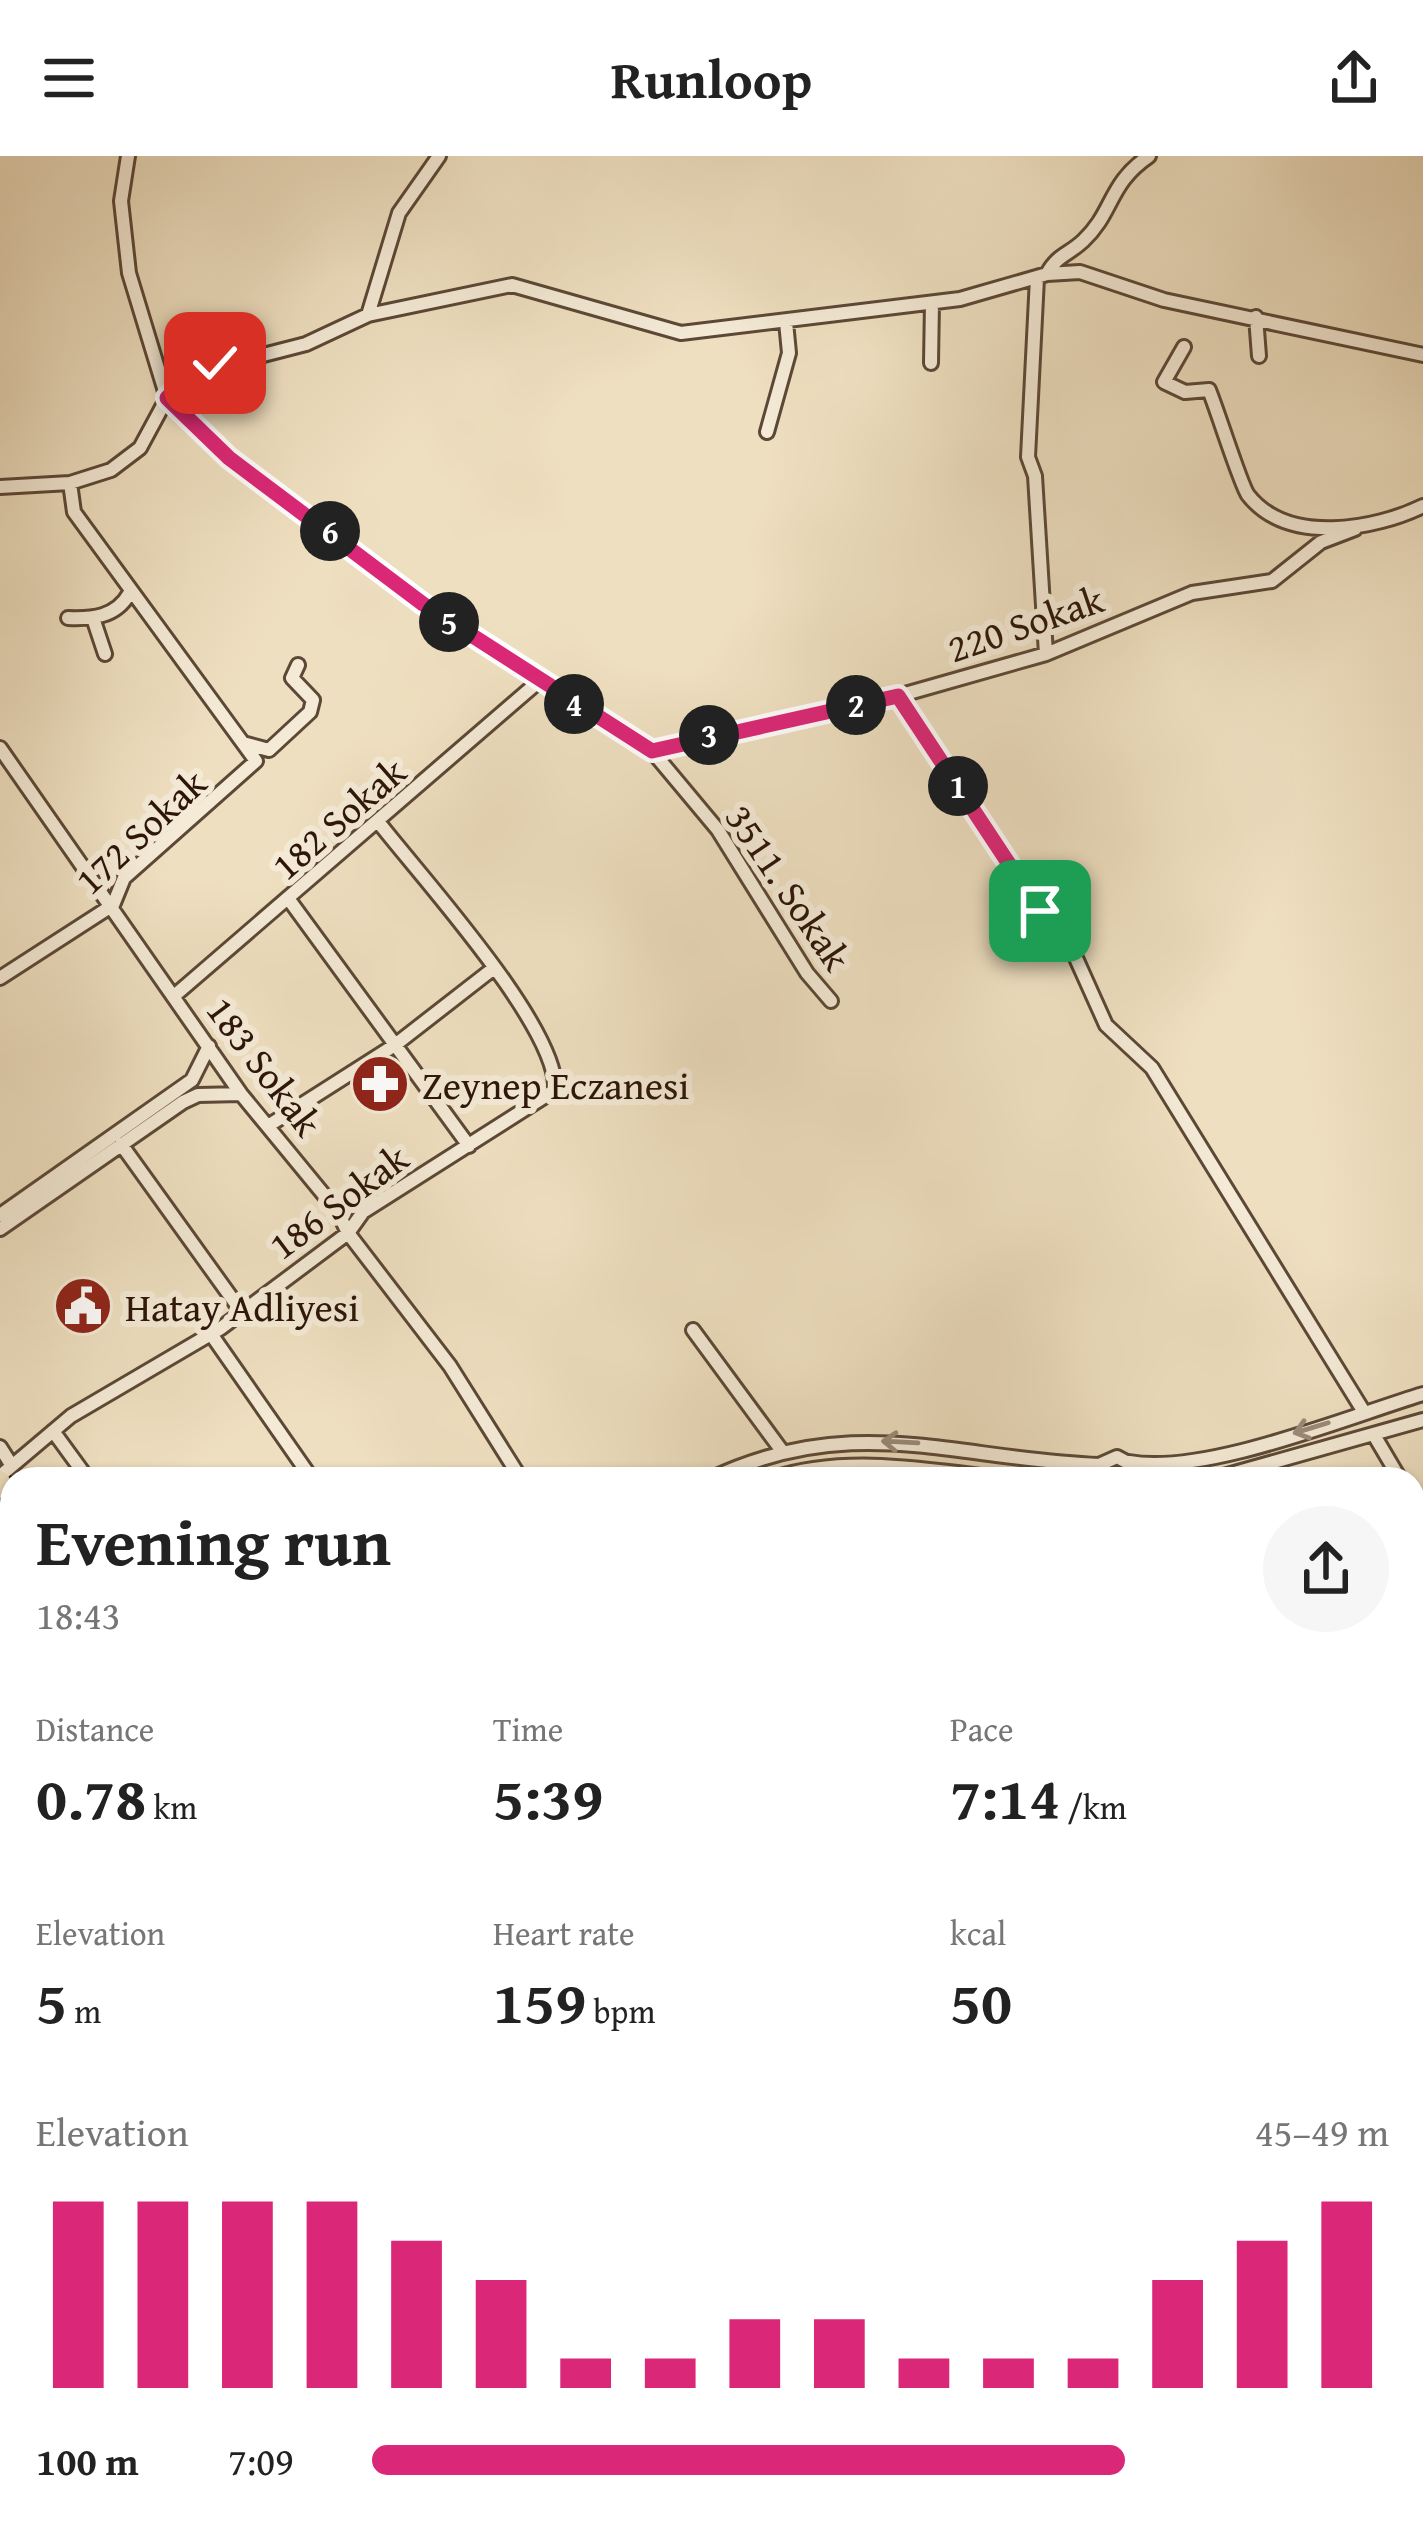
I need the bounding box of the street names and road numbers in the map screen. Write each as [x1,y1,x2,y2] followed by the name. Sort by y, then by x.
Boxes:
[939,570,1111,676] street label: 220 Sokak
[258,743,418,893] street label: 182 Sokak
[61,755,219,907] street label: 172 Sokak
[712,792,866,982] street label: 3511. Sokak
[194,984,337,1148] street label: 183 Sokak
[256,1129,420,1272] street label: 186 Sokak

